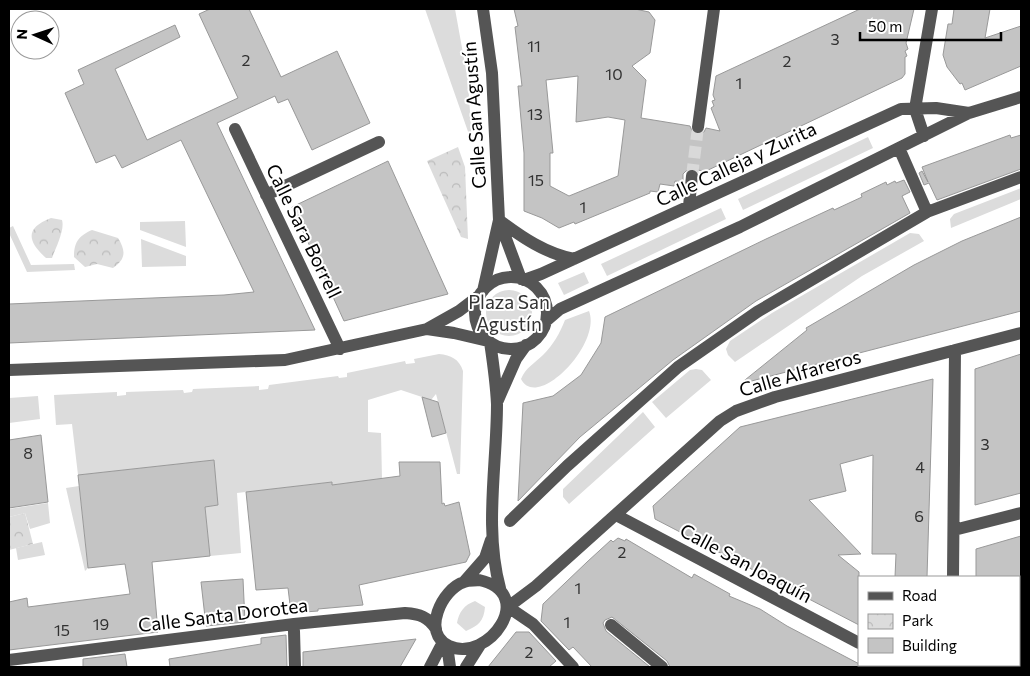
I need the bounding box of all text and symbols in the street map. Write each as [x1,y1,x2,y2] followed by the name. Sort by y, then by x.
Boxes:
[10,10,60,60] north arrow
[860,10,1001,42] scale bar
[868,17,902,35] text: 50 m
[13,29,30,40] text: N
[830,29,840,48] house number: 3
[527,36,541,55] house number: 11
[457,41,490,189] street label: Calle San Agustín
[242,50,251,69] house number: 2
[783,51,792,70] house number: 2
[605,64,623,83] house number: 10
[736,73,742,92] house number: 1
[527,104,543,123] house number: 13
[652,116,820,211] street label: Calle Calleja y Zurita
[262,160,347,302] street label: Calle Sara Borrell
[528,170,544,189] house number: 15
[580,197,586,216] house number: 1
[468,290,550,335] park label: Plaza San Agustín
[736,344,864,401] street label: Calle Alfareros
[980,434,990,453] house number: 3
[23,443,33,462] house number: 8
[915,457,925,476] house number: 4
[914,506,924,525] house number: 6
[676,518,816,607] street label: Calle San Joaquín
[618,542,627,561] house number: 2
[858,576,1020,666] legend
[575,578,581,597] house number: 1
[902,586,937,604] text: Road
[137,593,309,636] street label: Calle Santa Dorotea
[902,611,933,629] text: Park
[564,612,570,631] house number: 1
[93,614,109,633] house number: 19
[54,620,70,639] house number: 15
[902,636,957,654] text: Building
[525,642,534,661] house number: 2

